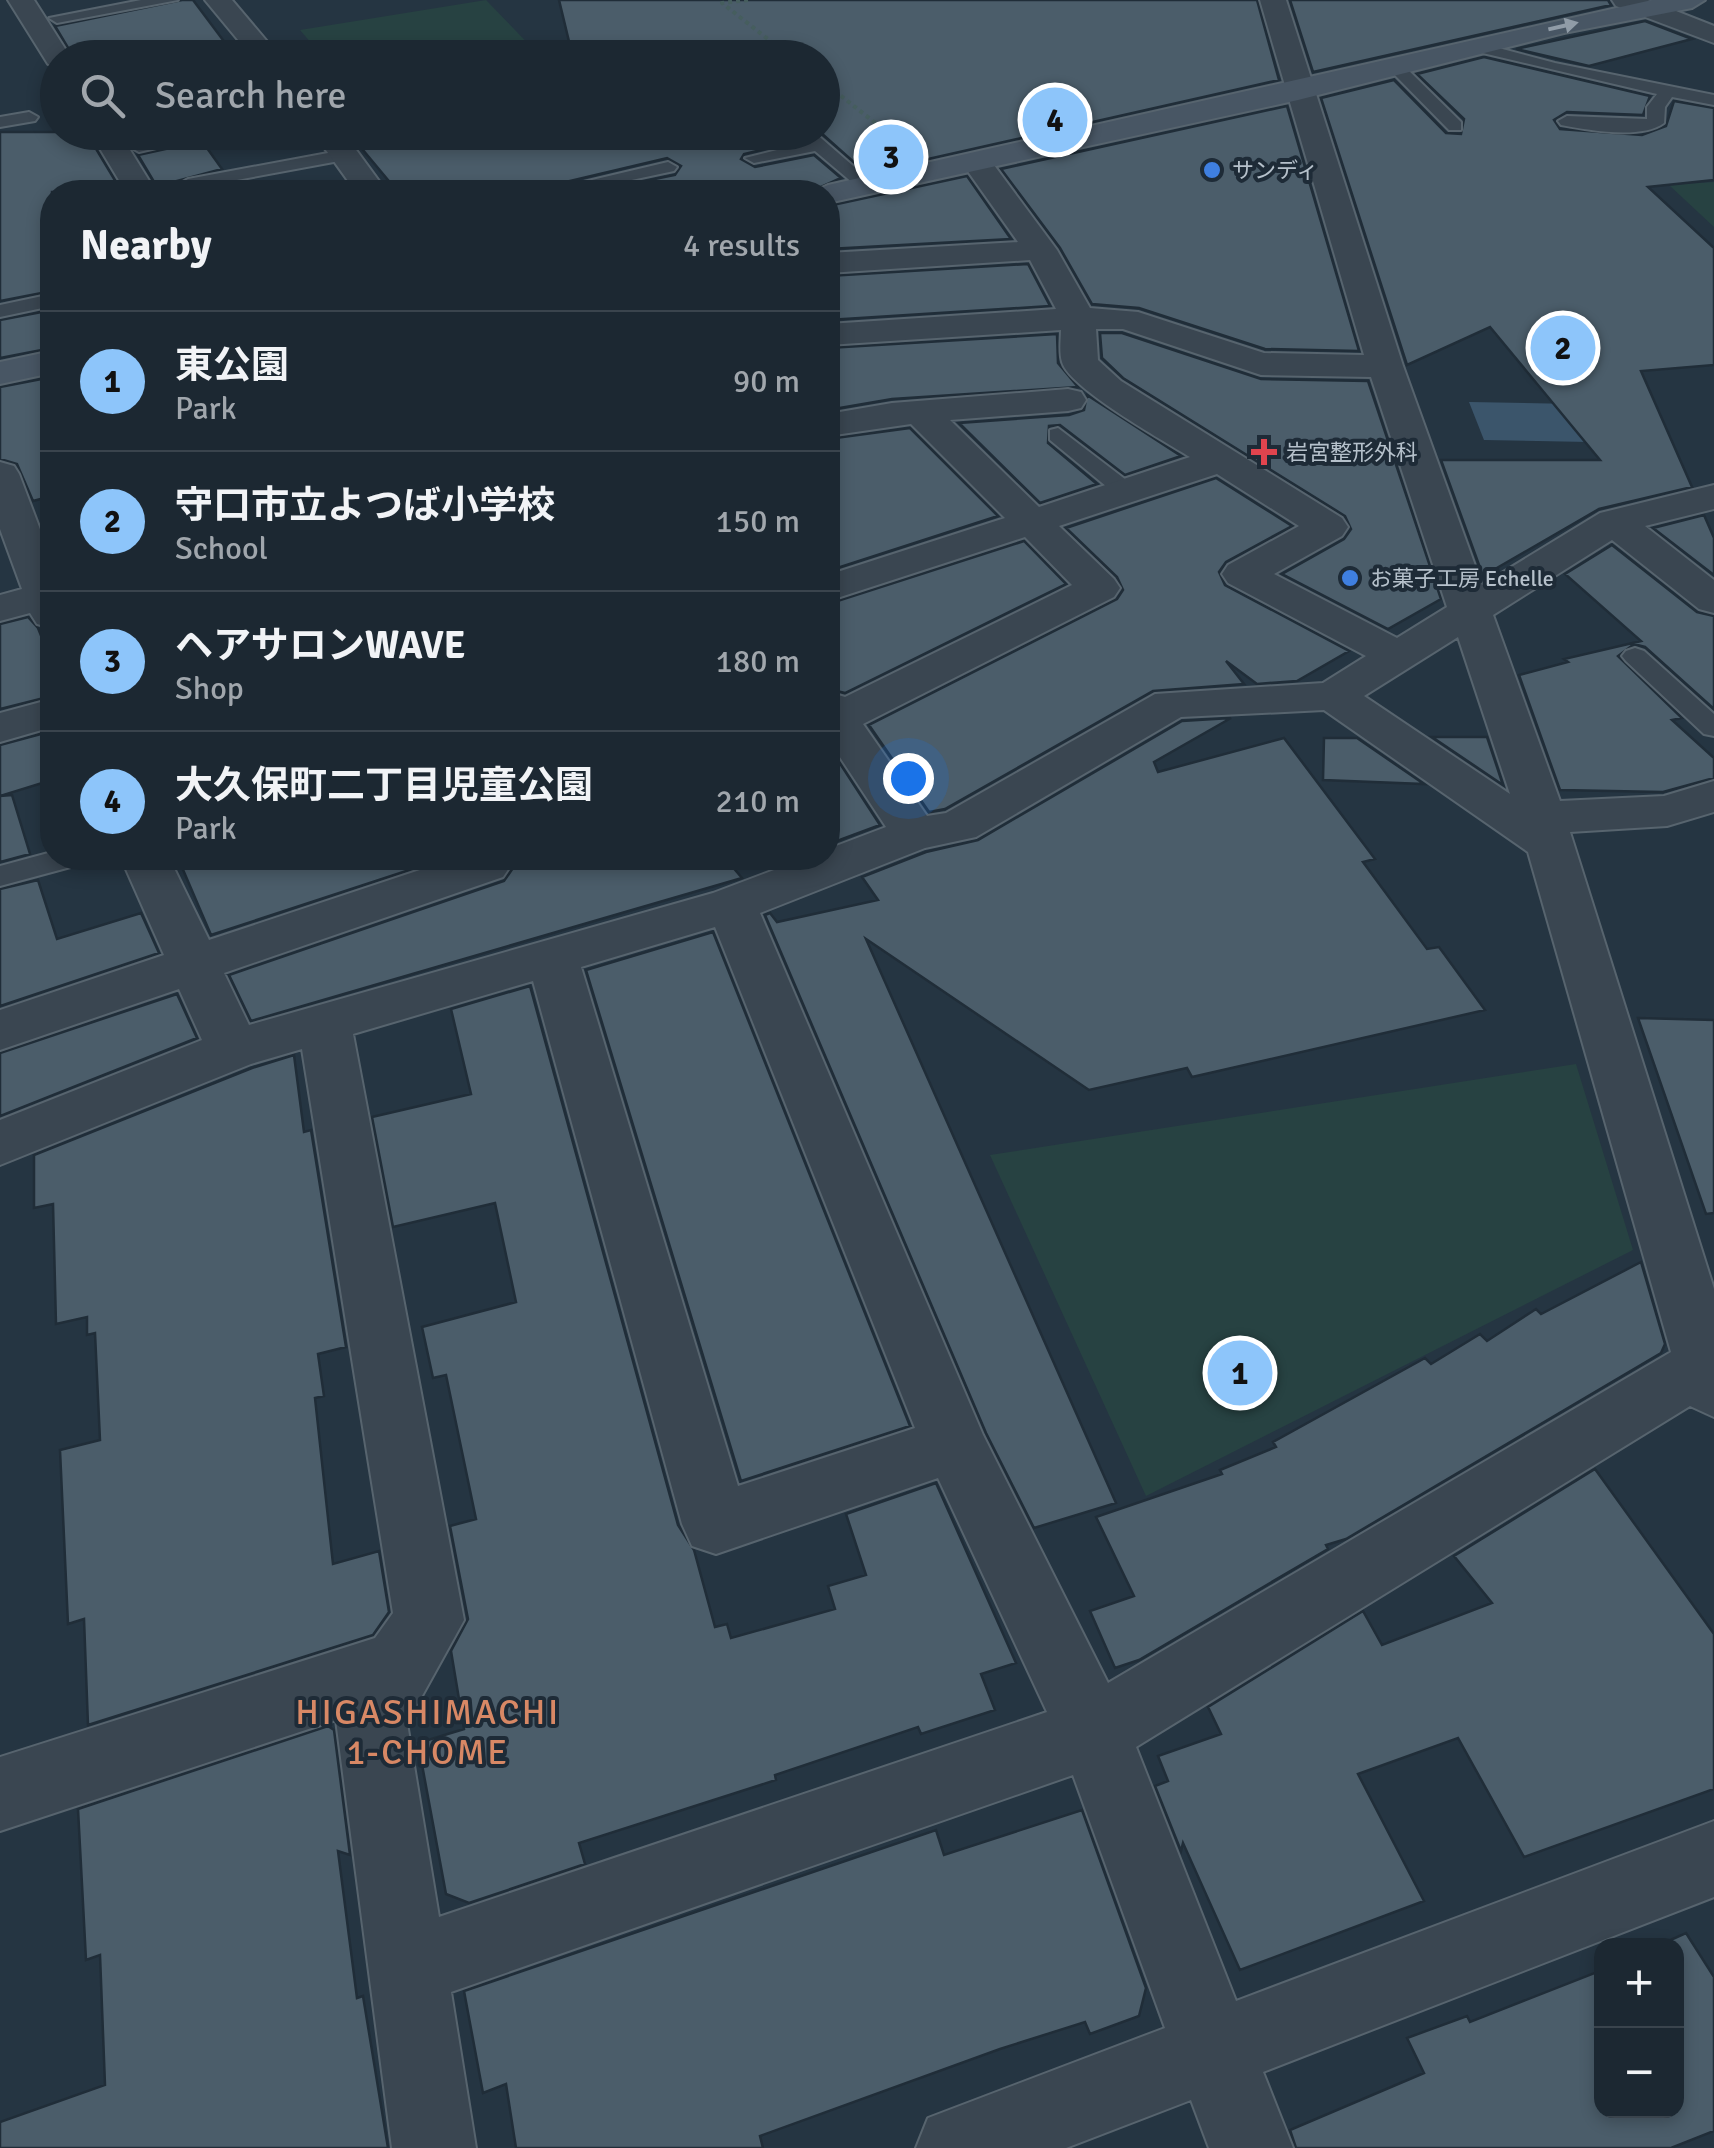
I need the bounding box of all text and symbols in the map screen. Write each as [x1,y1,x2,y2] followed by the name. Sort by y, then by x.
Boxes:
[1547,18,1578,33] one-way arrow
[40,40,840,150] search box
[75,68,130,123] icon: search
[155,72,347,119] text: Search here
[1022,82,1088,158] pin: 4
[858,120,924,194] pin: 3
[1232,157,1318,184] place label: サンディ
[1201,159,1223,181] marker: サンディ
[80,220,212,271] text: Nearby
[683,226,800,265] text: 4 results
[1530,310,1596,386] pin: 2
[175,342,289,389] text: 東公園
[104,362,121,401] text: 1
[733,362,800,401] text: 90 m
[175,389,237,428] text: Park
[1251,439,1277,465] marker: 岩宮整形外科
[1286,439,1418,466] place label: 岩宮整形外科
[175,482,555,529] text: 守口市立よつば小学校
[104,502,121,541] text: 2
[716,502,800,541] text: 150 m
[175,529,268,568] text: School
[1370,565,1554,592] place label: お菓子工房 Echelle
[1339,567,1361,589] marker: お菓子工房 Echelle
[175,622,466,669] text: ヘアサロンWAVE
[104,642,121,681] text: 3
[716,642,800,681] text: 180 m
[175,669,244,708] text: Shop
[883,753,934,804] your location
[175,762,593,809] text: 大久保町二丁目児童公園
[104,782,121,821] text: 4
[716,782,800,821] text: 210 m
[175,809,237,848] text: Park
[1208,1336,1272,1410] pin: 1
[295,1691,561,1774] district label: HIGASHIMACHI 1-CHOME
[1594,1938,1684,2118] map controls
[1594,1938,1684,2028] button: +
[1594,2028,1684,2118] button: −

